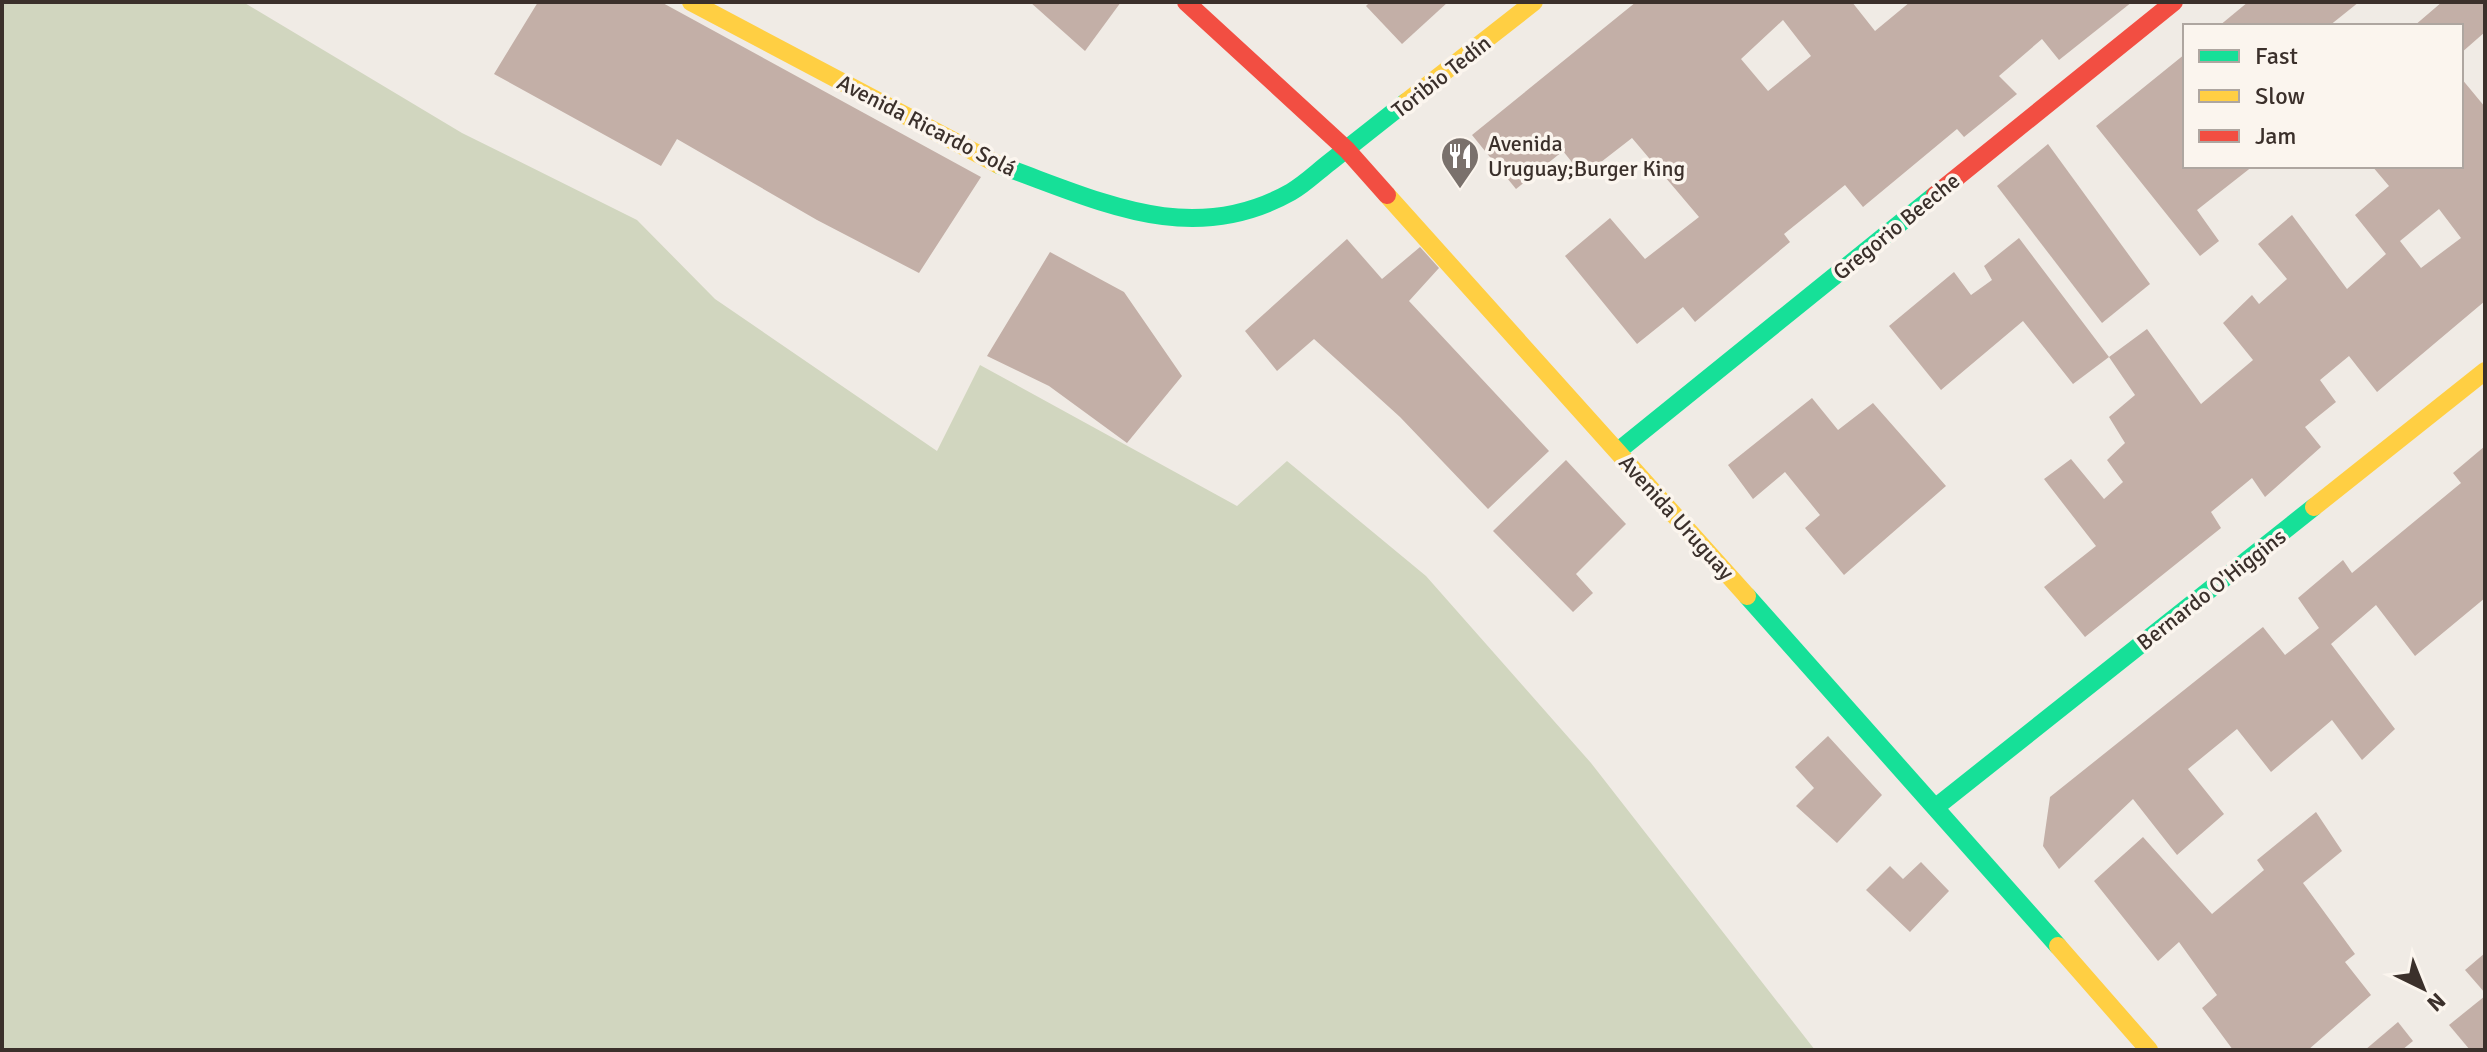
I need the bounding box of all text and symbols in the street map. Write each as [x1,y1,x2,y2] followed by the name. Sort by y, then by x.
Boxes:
[2183,24,2463,168] legend
[1386,29,1496,123] street label: Toribio Tedín
[2255,41,2298,71] text: Fast
[833,69,1021,182] street label: Avenida Ricardo Solá
[2255,81,2305,111] text: Slow
[2255,121,2296,151] text: Jam
[1488,130,1685,182] place label: Avenida Uruguay;Burger King
[1439,135,1481,190] restaurant icon: Avenida Uruguay;Burger King
[1827,167,1965,286] street label: Gregorio Beeche
[1613,449,1740,586] street label: Avenida Uruguay
[2131,523,2291,656] street label: Bernardo O'Higgins
[2383,948,2463,1028] north arrow
[2421,987,2451,1017] text: N

